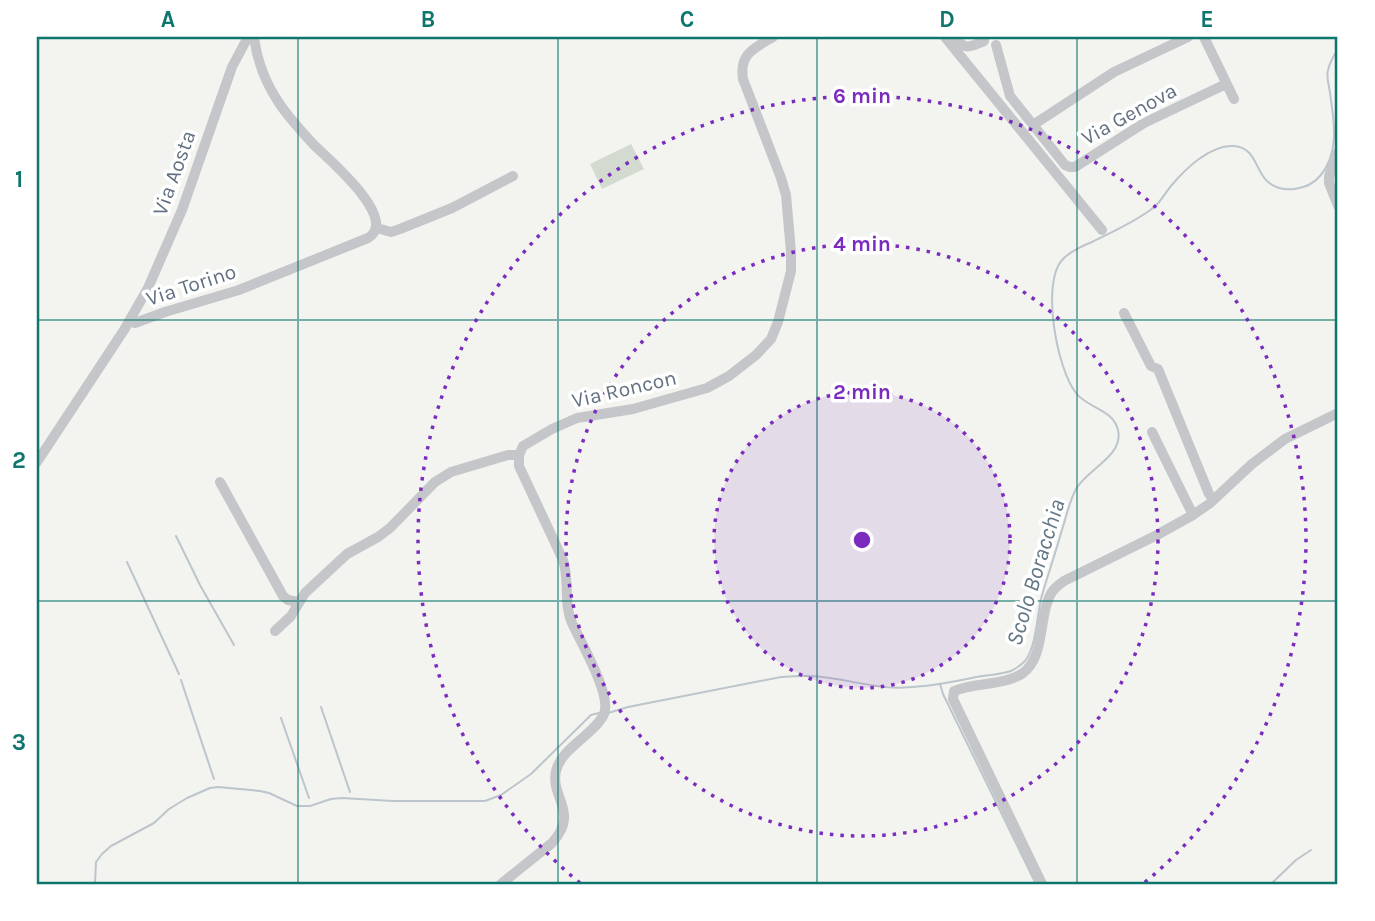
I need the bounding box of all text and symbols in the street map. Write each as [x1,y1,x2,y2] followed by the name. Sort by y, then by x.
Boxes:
[161,6,175,33] text: A
[421,6,435,33] text: B
[680,6,694,33] text: C
[939,6,955,33] text: D
[1200,6,1214,33] text: E
[1077,78,1181,150] street label: Via Genova
[833,84,891,108] text: 6 min
[148,127,200,219] street label: Via Aosta
[15,166,23,193] text: 1
[833,232,891,256] text: 4 min
[143,259,239,311] street label: Via Torino
[569,365,679,413] street label: Via Roncon
[833,380,891,404] text: 2 min
[12,447,26,474] text: 2
[1000,496,1071,649] water label: Scolo Boracchia
[850,528,874,552] centre of rings
[12,729,26,756] text: 3

